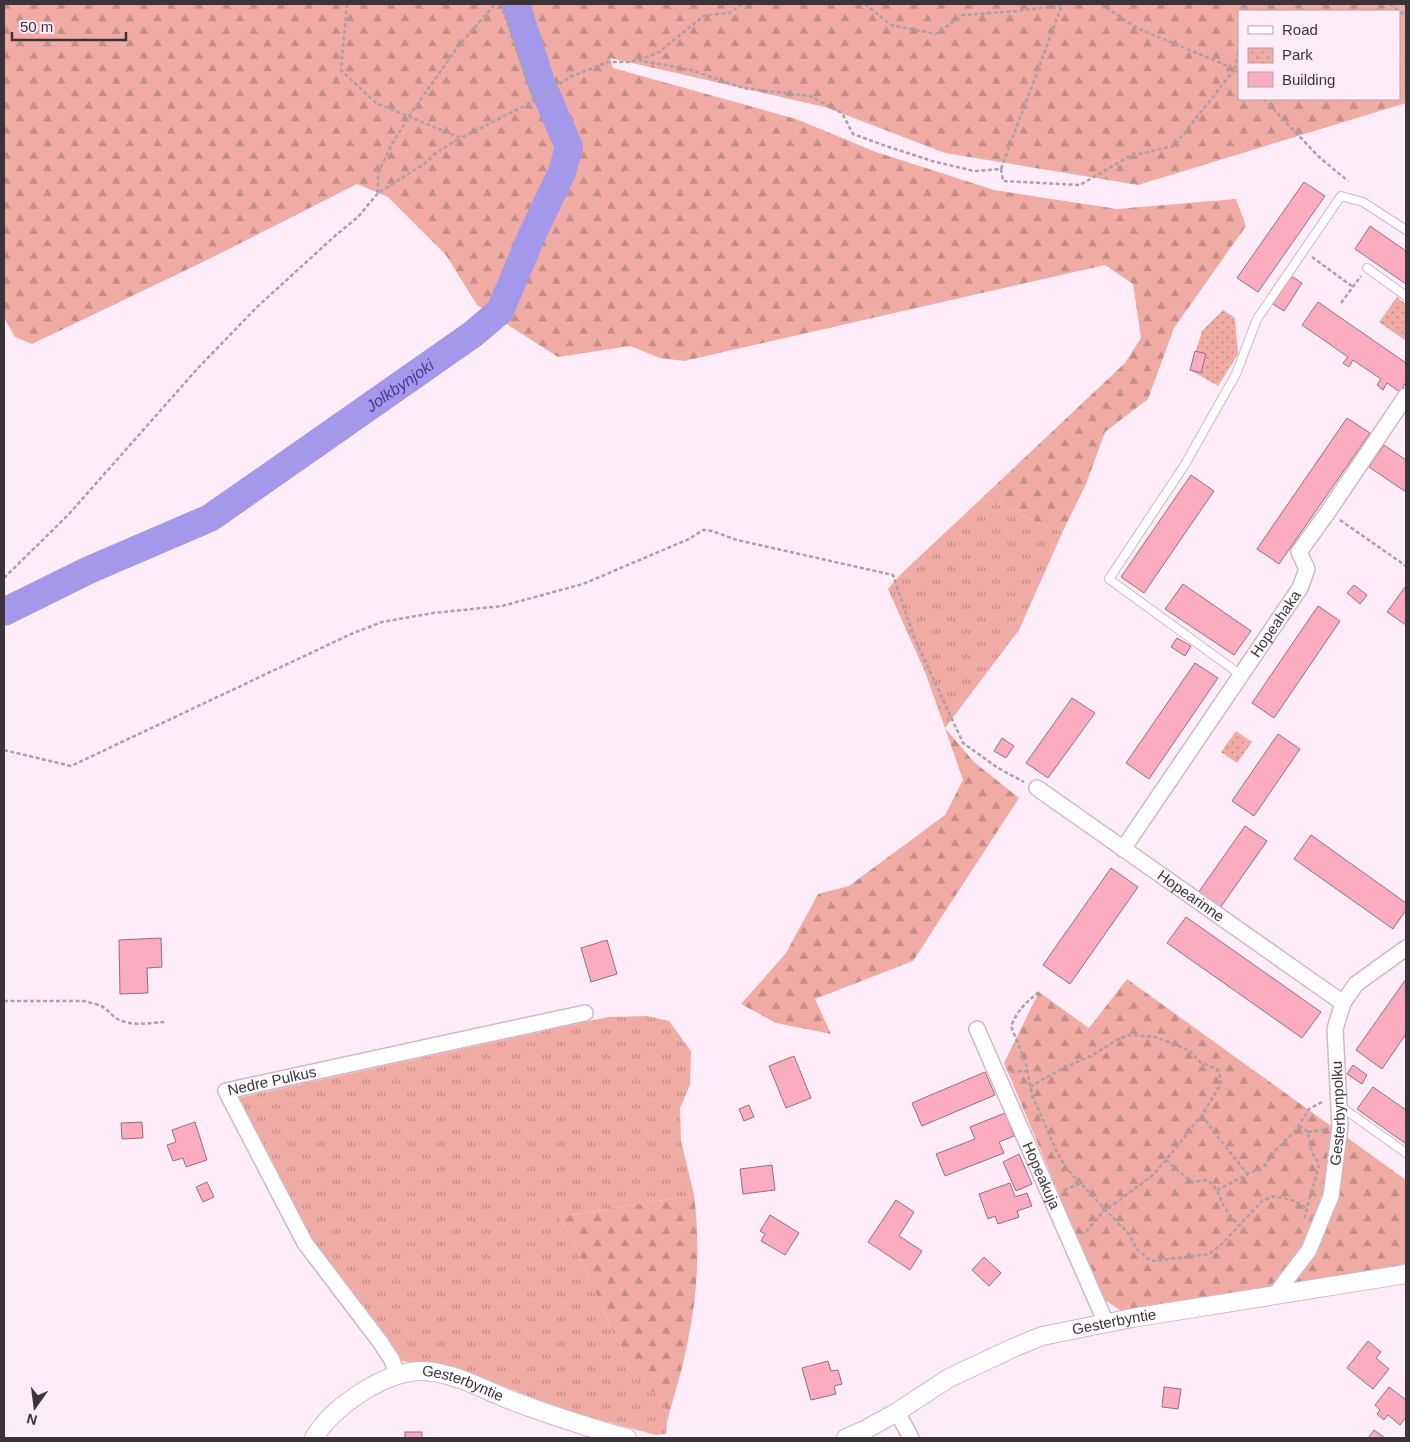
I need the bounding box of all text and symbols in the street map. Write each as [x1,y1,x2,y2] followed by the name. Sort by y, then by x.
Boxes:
[12,10,126,42] scale bar
[1238,10,1400,100] legend
[20,18,53,35] text: 50 m
[1282,21,1318,38] text: Road
[1282,46,1313,63] text: Park
[1282,71,1335,88] text: Building
[362,356,437,416] water label: Jolkbynjoki
[1247,587,1304,660] street label: Hopeahaka
[1154,866,1228,925] street label: Hopearinne
[1326,1060,1348,1167] street label: Gesterbynpolku
[226,1063,318,1098] street label: Nedre Pulkus
[1020,1139,1064,1212] street label: Hopeakuja
[1071,1305,1157,1338] street label: Gesterbyntie
[421,1362,506,1404] street label: Gesterbyntie
[10,1382,60,1432] north arrow
[25,1411,39,1429] text: N

